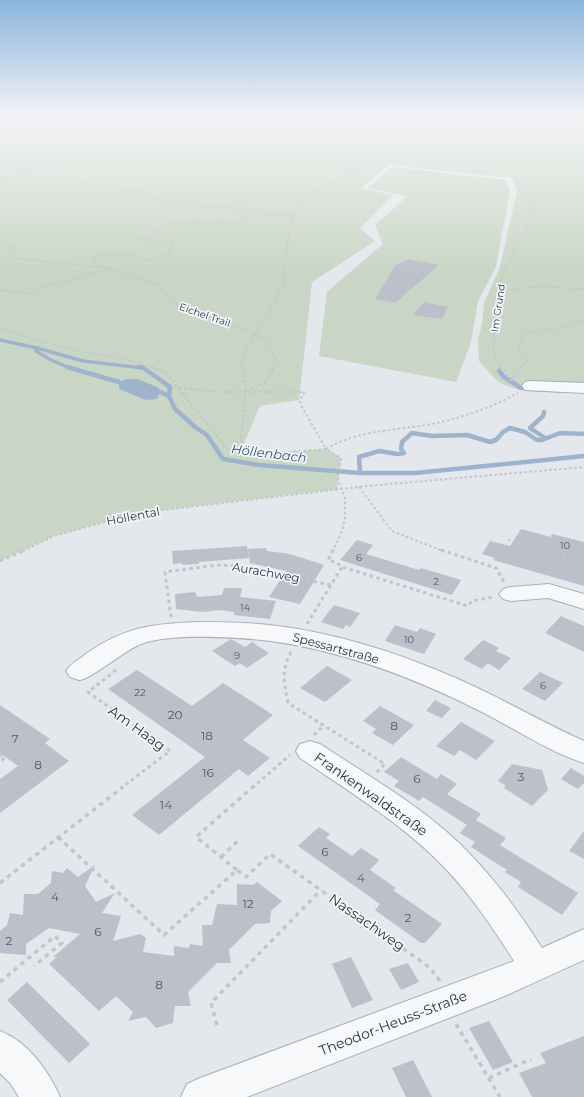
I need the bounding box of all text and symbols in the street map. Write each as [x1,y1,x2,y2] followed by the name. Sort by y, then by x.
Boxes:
[488,283,508,333] street label: Im Grund
[178,300,232,330] street label: Eichel Trail
[230,440,308,466] water label: Höllenbach
[105,503,161,529] street label: Höllental
[560,539,570,552] house number: 10
[356,551,362,564] house number: 6
[231,559,301,585] street label: Aurachweg
[433,575,439,588] house number: 2
[240,601,250,614] house number: 14
[291,629,381,667] street label: Spessartstraße
[404,633,414,646] house number: 10
[234,649,240,662] house number: 9
[540,679,546,692] house number: 6
[134,686,146,699] house number: 22
[105,701,169,755] street label: Am Haag
[168,707,182,722] house number: 20
[390,718,398,733] house number: 8
[201,728,213,743] house number: 18
[11,731,19,746] house number: 7
[311,748,431,840] street label: Frankenwaldstraße
[34,757,42,772] house number: 8
[202,765,214,780] house number: 16
[518,769,525,784] house number: 3
[413,771,421,786] house number: 6
[160,797,172,812] house number: 14
[321,844,329,859] house number: 6
[357,870,365,885] house number: 4
[51,889,59,904] house number: 4
[325,889,409,955] street label: Nassachweg
[242,896,254,911] house number: 12
[405,910,412,925] house number: 2
[94,924,102,939] house number: 6
[6,933,13,948] house number: 2
[155,977,163,992] house number: 8
[316,986,470,1060] street label: Theodor-Heuss-Straße

